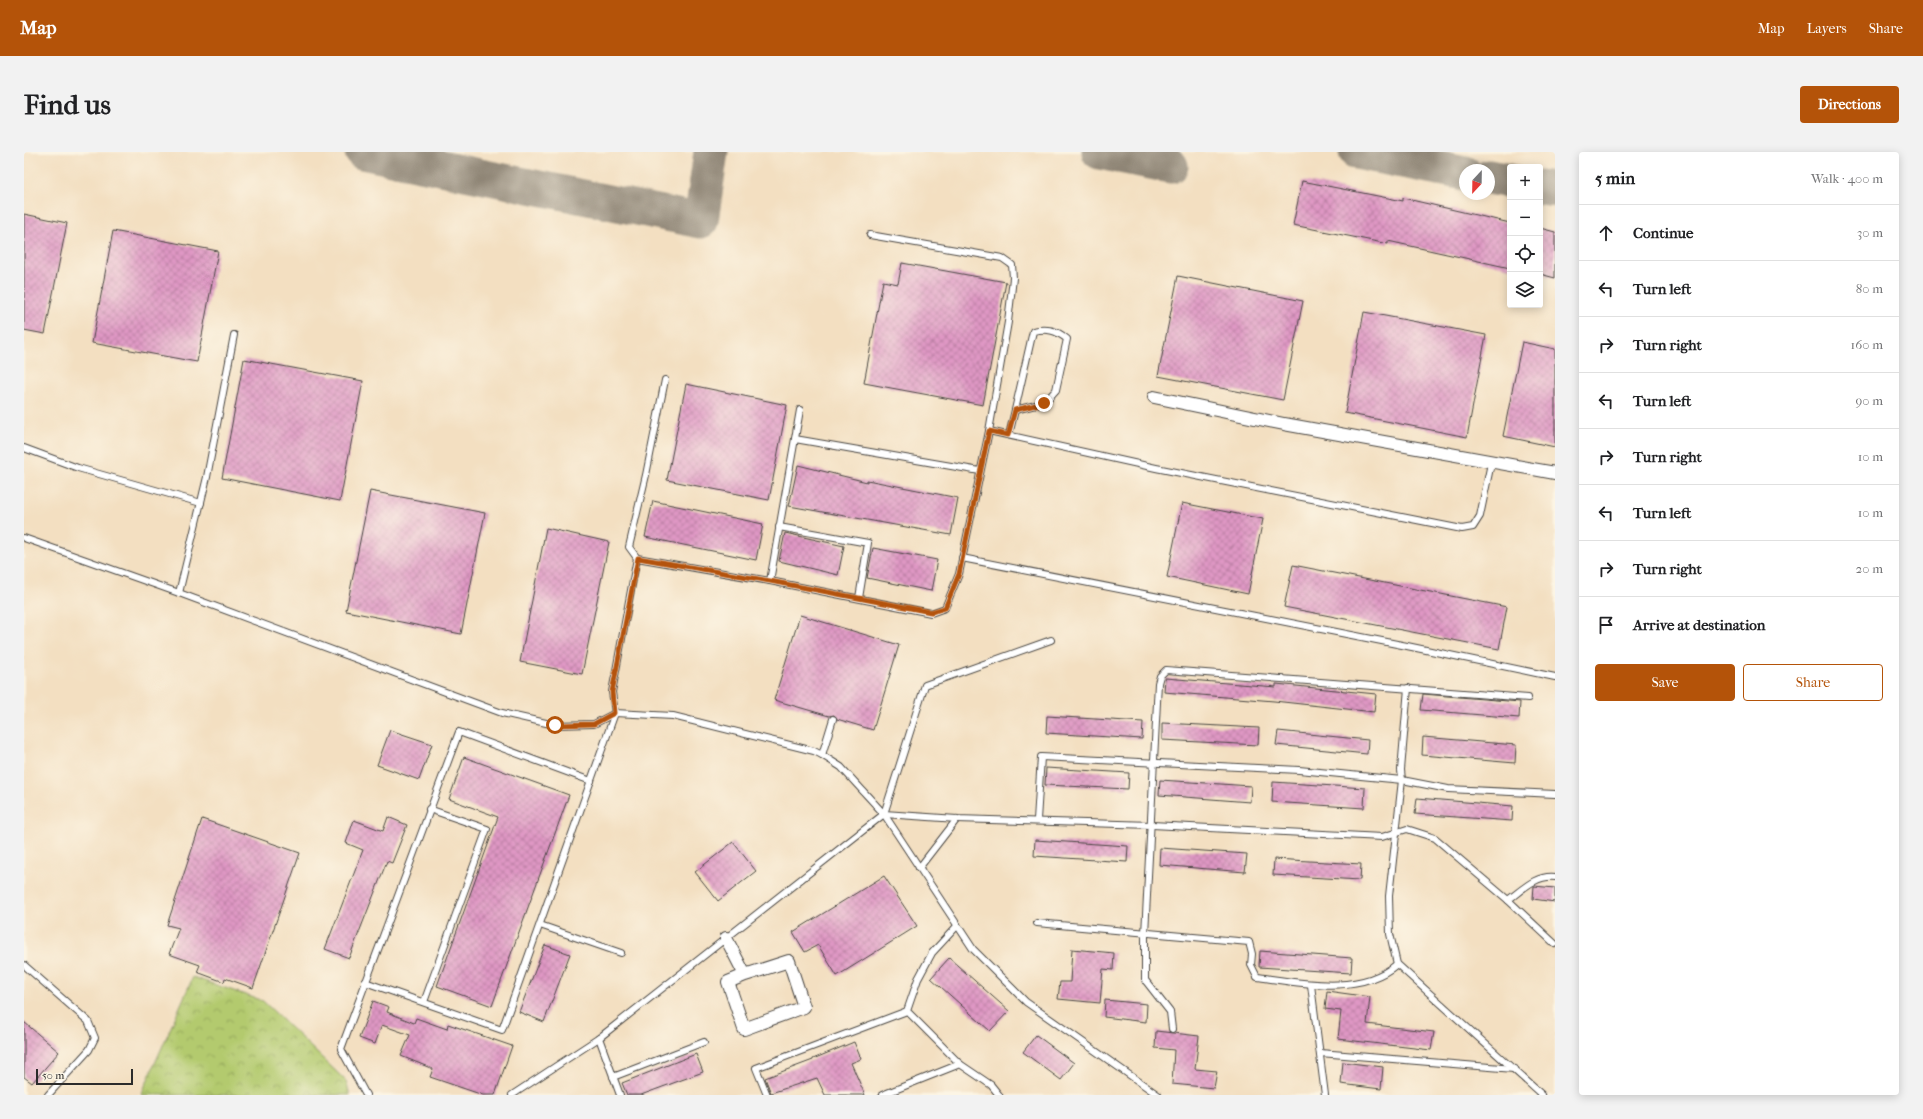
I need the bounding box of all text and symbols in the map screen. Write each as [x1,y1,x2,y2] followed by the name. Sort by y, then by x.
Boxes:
[20,17,56,39] text: Map
[1758,20,1785,37] text: Map
[1807,20,1847,37] text: Layers
[1869,20,1903,37] text: Share
[1800,86,1899,123] button: Directions
[24,88,111,121] text: Find us
[1459,164,1495,200] north arrow
[1507,164,1543,308] map controls
[1507,164,1543,200] button: +
[1595,168,1635,188] text: 5 min
[1811,171,1883,186] text: Walk · 400 m
[1507,200,1543,236] button: −
[1595,222,1617,244] icon: ahead
[1633,224,1693,242] text: Continue
[1857,225,1883,240] text: 30 m
[1507,236,1543,272] button: locate
[1507,272,1543,308] button: layers
[1595,278,1617,300] icon: left
[1633,280,1691,298] text: Turn left
[1856,281,1883,296] text: 80 m
[1595,334,1617,356] icon: right
[1633,336,1702,354] text: Turn right
[1851,337,1883,352] text: 160 m
[1595,390,1617,412] icon: left
[1633,392,1691,410] text: Turn left
[1855,393,1883,408] text: 90 m
[1035,394,1053,412] route end
[1595,446,1617,468] icon: right
[1633,448,1702,466] text: Turn right
[1858,449,1883,464] text: 10 m
[1595,502,1617,524] icon: left
[1633,504,1691,522] text: Turn left
[1858,505,1883,520] text: 10 m
[1595,558,1617,580] icon: right
[1633,560,1702,578] text: Turn right
[1856,561,1883,576] text: 20 m
[1595,614,1617,636] icon: arrive
[1633,616,1765,634] text: Arrive at destination
[1595,664,1735,701] button: Save
[1743,664,1883,701] button: Share
[546,716,564,734] route start
[36,1067,133,1086] scale bar
[42,1069,64,1082] text: 50 m

